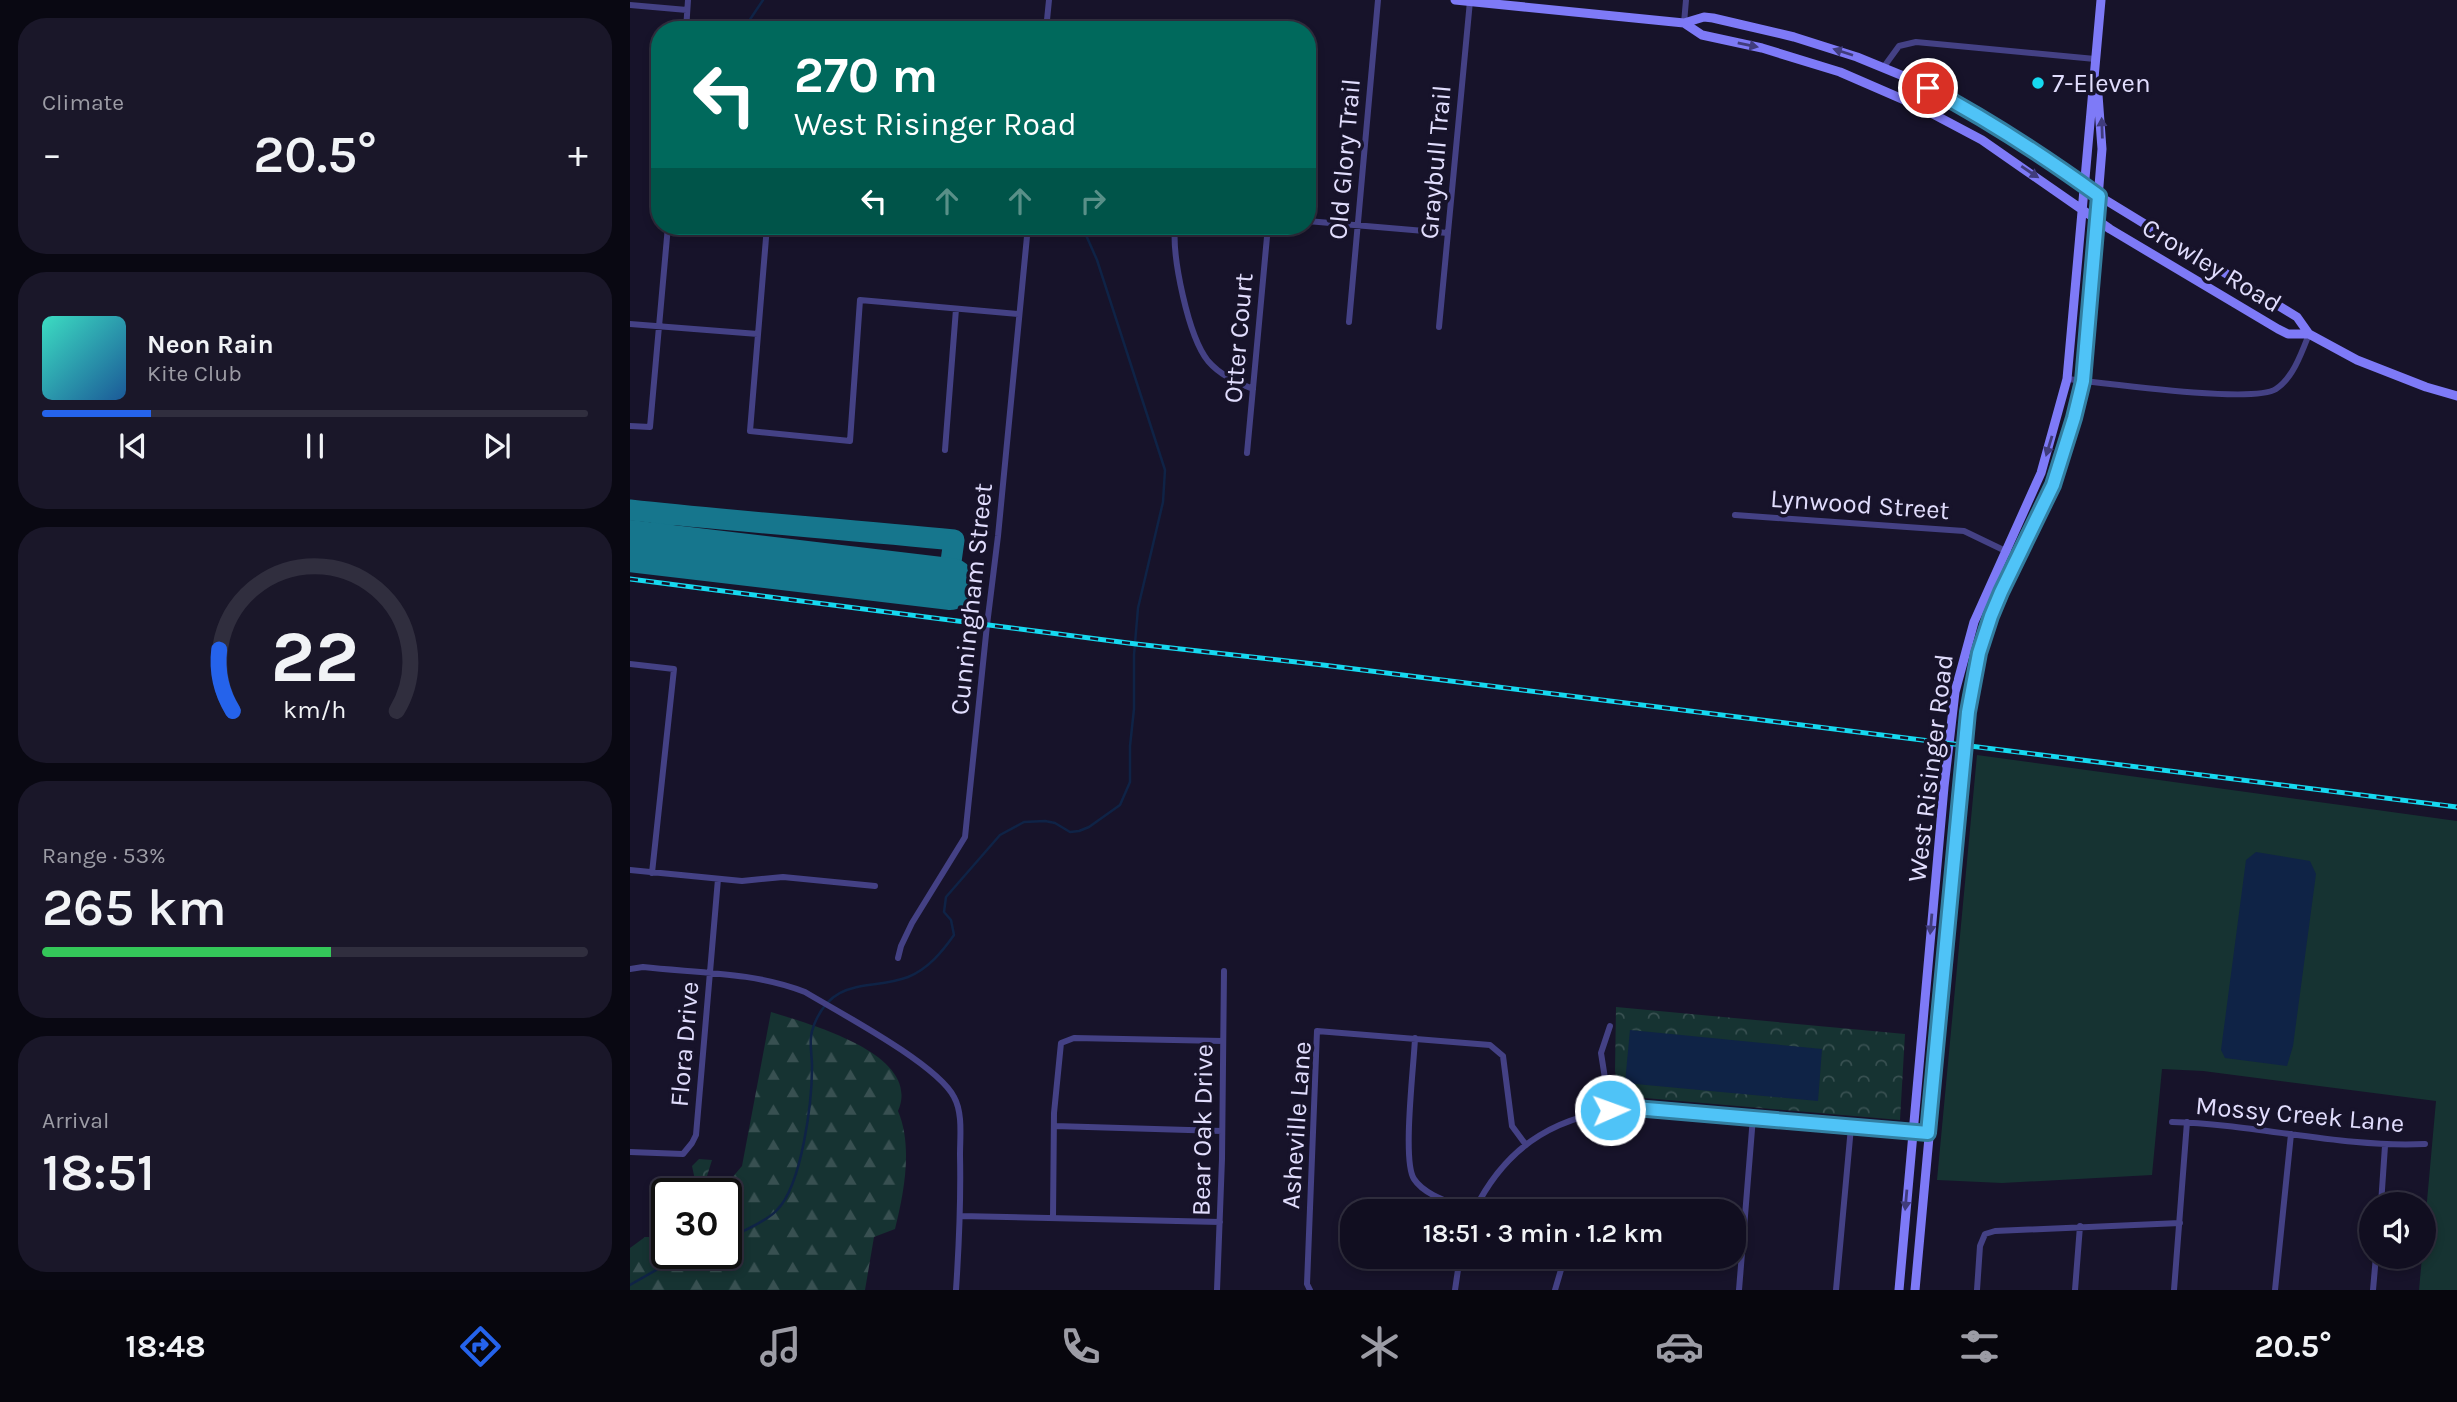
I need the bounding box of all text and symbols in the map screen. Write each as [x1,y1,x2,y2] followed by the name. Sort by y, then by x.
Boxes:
[1737,39,1759,50] one-way arrow
[794,47,938,104] text: 270 m
[1832,47,1853,57] one-way arrow
[679,49,770,140] icon: left
[1898,58,1958,118] pin
[2052,68,2151,99] place label: 7-Eleven
[1909,69,1947,107] icon: arrive
[2030,75,2046,91] marker: 7-Eleven
[1322,77,1367,241] street label: Old Glory Trail
[1413,84,1458,240] street label: Graybull Trail
[42,89,124,116] text: Climate
[794,106,1077,143] text: West Risinger Road
[2096,117,2107,139] one-way arrow
[253,124,377,185] text: 20.5°
[42,132,62,177] text: −
[568,132,588,177] text: +
[2020,165,2039,178] one-way arrow
[855,182,893,220] icon: left
[928,182,966,220] icon: ahead
[1001,182,1039,220] icon: ahead
[1074,182,1112,220] icon: right
[2136,212,2287,319] street label: Crowley Road
[1217,272,1260,404] street label: Otter Court
[147,329,274,360] text: Neon Rain
[147,360,242,387] text: Kite Club
[114,427,152,465] icon: previous
[296,427,334,465] icon: pause
[478,427,516,465] icon: next
[2043,436,2053,457] one-way arrow
[944,481,999,717] street label: Cunningham Street
[1769,483,1951,526] street label: Lynwood Street
[271,614,359,699] text: 22
[1901,652,1960,884] street label: West Risinger Road
[283,695,347,724] text: km/h
[42,842,166,869] text: Range · 53%
[42,877,227,938] text: 265 km
[1925,913,1936,935] one-way arrow
[664,980,705,1108] street label: Flora Drive
[1275,1040,1318,1210] street label: Asheville Lane
[1186,1044,1219,1216] street label: Bear Oak Drive
[1573,1073,1647,1147] position arrow
[2194,1090,2406,1139] street label: Mossy Creek Lane
[42,1107,109,1134] text: Arrival
[42,1142,155,1203] text: 18:51
[651,1178,742,1269] speed limit sign: 30
[1900,1189,1911,1211] one-way arrow
[2359,1192,2436,1269] map controls
[2359,1192,2436,1269] button: sound
[1423,1218,1663,1249] text: 18:51 · 3 min · 1.2 km
[456,1322,505,1371] icon: directions
[756,1322,805,1371] icon: music
[1056,1322,1105,1371] icon: phone
[1355,1322,1404,1371] icon: climate
[1655,1322,1704,1371] icon: car
[1955,1322,2004,1371] icon: filters
[125,1328,206,1365] text: 18:48
[2254,1328,2332,1365] text: 20.5°

